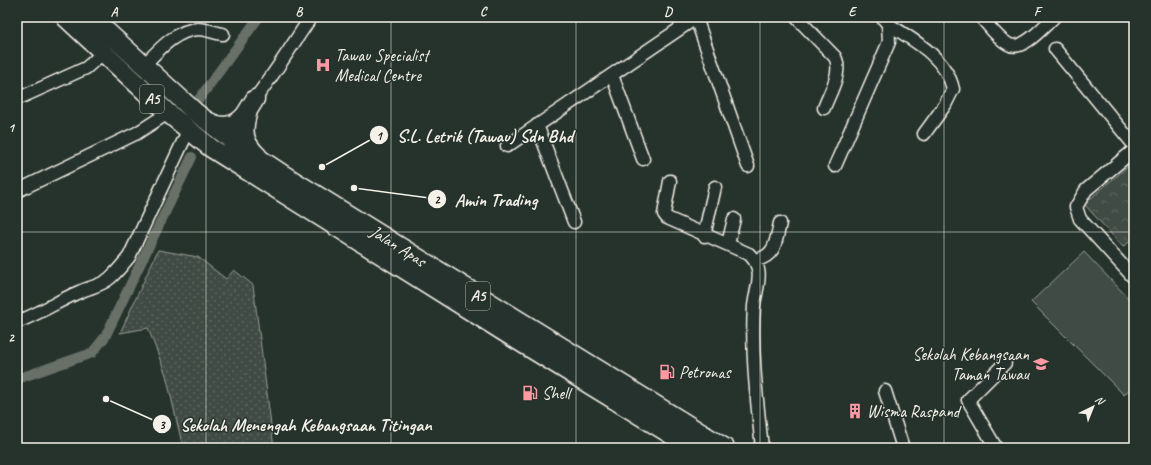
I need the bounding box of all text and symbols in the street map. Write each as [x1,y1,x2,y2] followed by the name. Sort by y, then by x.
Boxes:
[111,4,119,20] text: A
[296,4,304,20] text: B
[480,4,488,20] text: C
[664,4,673,20] text: D
[849,4,858,20] text: E
[1034,4,1043,20] text: F
[335,45,431,86] place label: Tawau Specialist Medical Centre
[314,56,332,74] hospital icon: Tawau Specialist Medical Centre
[140,85,164,113] road number: A5
[8,120,16,136] text: 1
[369,120,582,150] callout: S.L. Letrik (Tawau) Sdn Bhd
[397,125,576,147] text: S.L. Letrik (Tawau) Sdn Bhd
[376,128,383,144] text: 1
[427,184,545,214] callout: Amin Trading
[455,189,539,211] text: Amin Trading
[434,192,441,208] text: 2
[365,220,432,272] street label: Jalan Apas
[466,282,490,310] road number: A5
[8,330,15,346] text: 2
[913,344,1031,385] place label: Sekolah Kebangsaan Taman Tawau
[1032,355,1050,373] school or university icon: Sekolah Kebangsaan Taman Tawau
[679,362,732,383] place label: Petronas
[658,363,676,381] fuel station icon: Petronas
[542,383,573,404] place label: Shell
[521,384,539,402] fuel station icon: Shell
[1073,387,1113,427] north arrow
[1093,392,1109,409] text: N
[867,401,962,422] place label: Wisma Raspand
[846,402,864,420] building icon: Wisma Raspand
[152,409,439,439] callout: Sekolah Menengah Kebangsaan Titingan
[180,414,432,436] text: Sekolah Menengah Kebangsaan Titingan
[159,417,166,433] text: 3

